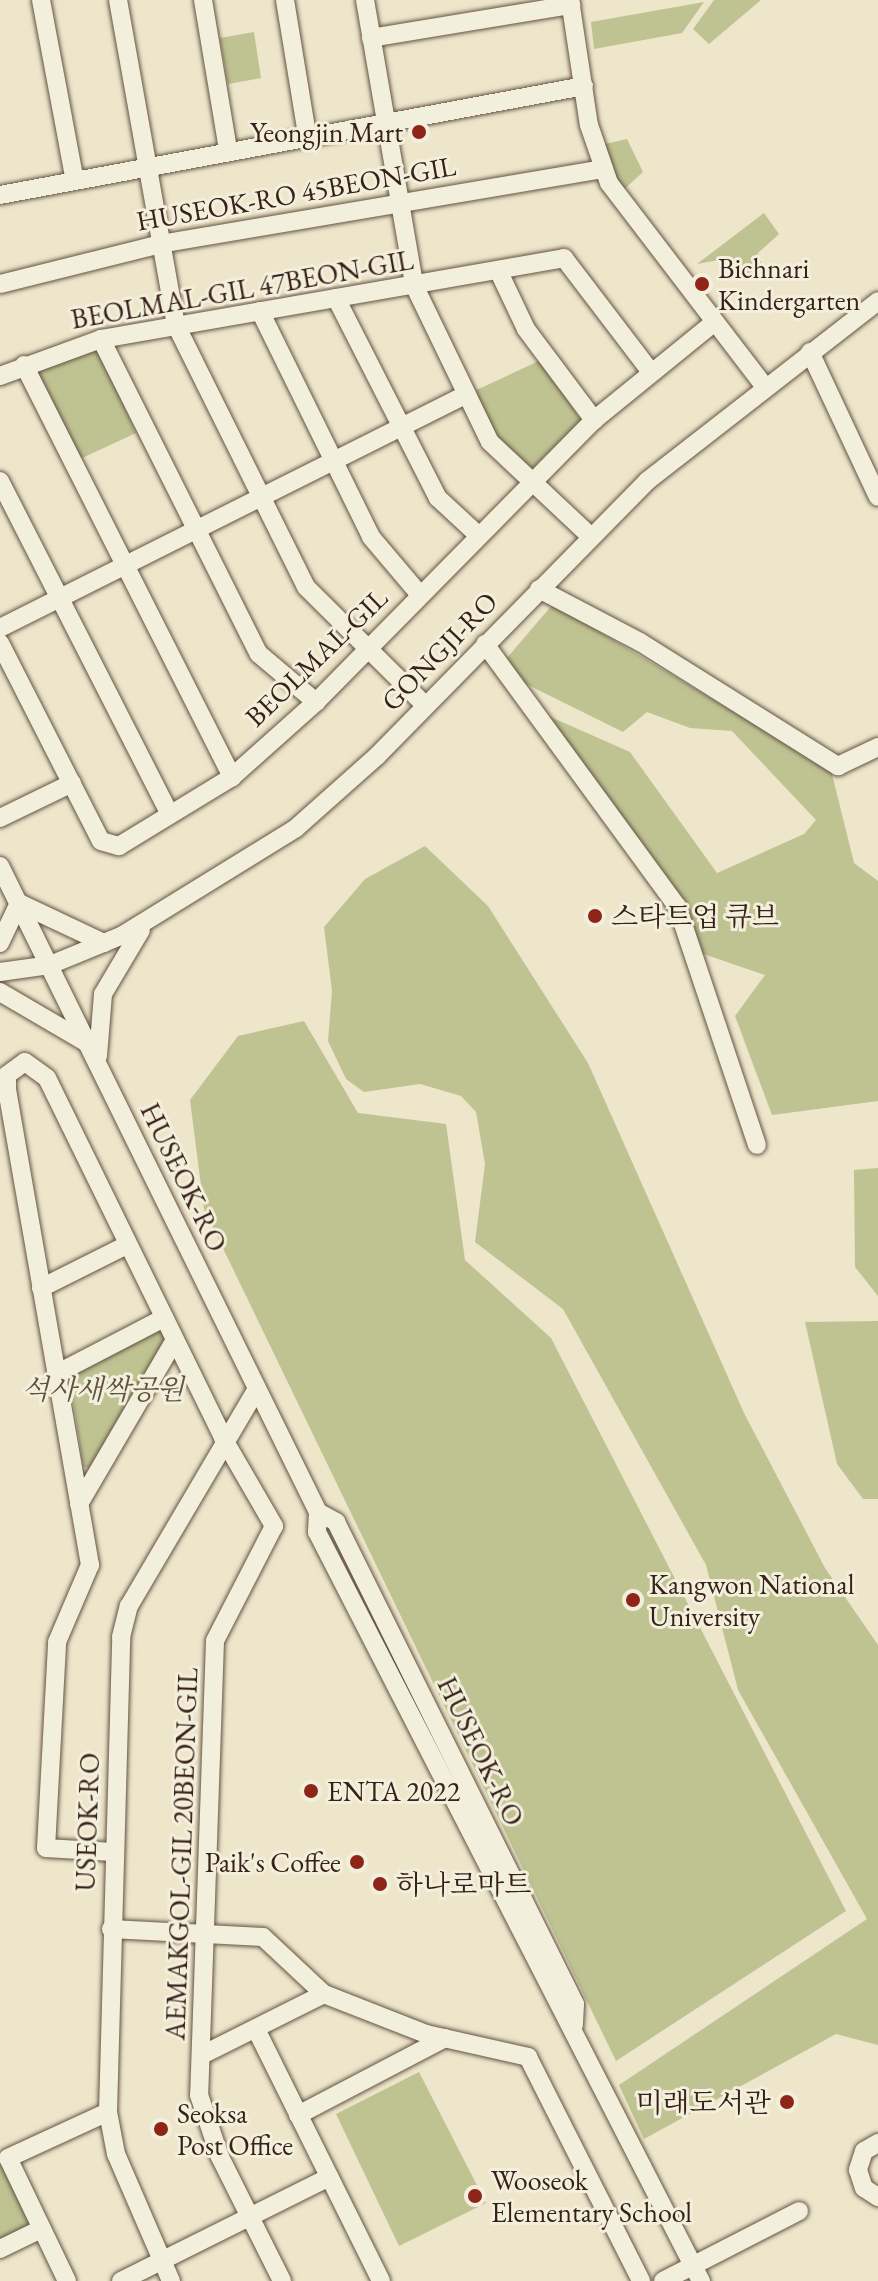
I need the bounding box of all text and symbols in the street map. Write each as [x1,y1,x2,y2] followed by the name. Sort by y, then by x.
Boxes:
[250,115,403,149] place label: Yeongjin Mart
[410,123,428,141] marker: Yeongjin Mart
[134,148,458,238] street label: HUSEOK-RO 45BEON-GIL
[68,242,416,336] street label: BEOLMAL-GIL 47BEON-GIL
[718,251,860,317] place label: Bichnari Kindergarten
[693,275,711,293] marker: Bichnari Kindergarten
[238,581,394,733] street label: BEOLMAL-GIL
[374,585,504,717] street label: GONGJI-RO
[611,899,779,933] place label: 스타트업 큐브
[586,907,604,925] marker: 스타트업 큐브
[133,1097,235,1257] street label: HUSEOK-RO
[22,1372,184,1406] park label: 석사새싹공원
[649,1567,854,1633] place label: Kangwon National University
[624,1591,642,1609] marker: Kangwon National University
[158,1667,204,2041] street label: AEMAKGOL-GIL 20BEON-GIL
[430,1671,532,1831] street label: HUSEOK-RO
[68,1752,106,1892] street label: USEOK-RO
[327,1774,460,1808] place label: ENTA 2022
[302,1782,320,1800] marker: ENTA 2022
[205,1845,341,1879] place label: Paik's Coffee
[348,1853,366,1871] marker: Paik's Coffee
[396,1867,531,1901] place label: 하나로마트
[371,1875,389,1893] marker: 하나로마트
[636,2085,771,2119] place label: 미래도서관
[778,2093,796,2111] marker: 미래도서관
[177,2096,293,2162] place label: Seoksa Post Office
[152,2120,170,2138] marker: Seoksa Post Office
[491,2163,692,2229] place label: Wooseok Elementary School
[466,2187,484,2205] marker: Wooseok Elementary School

